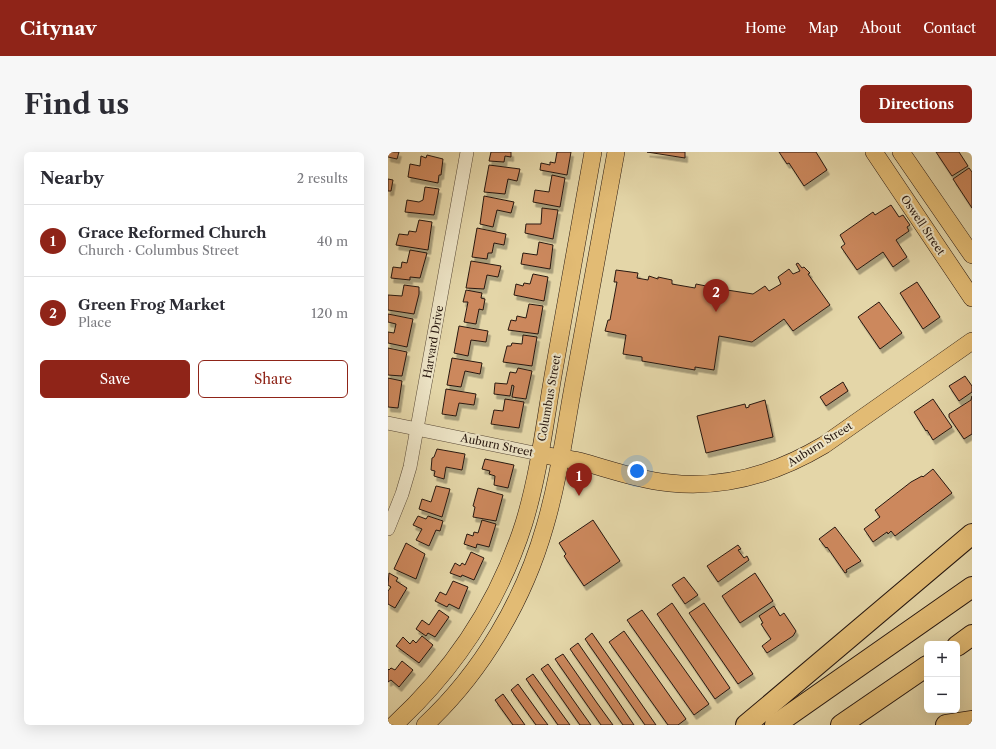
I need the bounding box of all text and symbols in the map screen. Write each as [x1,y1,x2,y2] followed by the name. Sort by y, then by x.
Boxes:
[20,17,97,40] text: Citynav
[745,19,786,37] text: Home
[808,19,838,37] text: Map
[860,19,901,37] text: About
[923,19,976,37] text: Contact
[860,85,972,123] button: Directions
[24,87,129,121] text: Find us
[40,168,104,188] text: Nearby
[297,170,348,186] text: 2 results
[898,192,948,258] street label: Oswell Street
[78,223,267,242] text: Grace Reformed Church
[50,233,56,249] text: 1
[317,233,348,249] text: 40 m
[78,242,239,258] text: Church · Columbus Street
[703,279,729,312] pin: 2
[78,295,225,314] text: Green Frog Market
[420,304,446,380] street label: Harvard Drive
[49,305,57,321] text: 2
[311,305,348,321] text: 120 m
[78,314,111,330] text: Place
[534,353,564,442] street label: Columbus Street
[40,360,190,398] button: Save
[198,360,348,398] button: Share
[784,418,855,470] street label: Auburn Street
[458,430,535,460] street label: Auburn Street
[627,461,647,481] your location
[566,463,592,496] pin: 1
[924,641,960,713] map controls
[924,641,960,677] button: +
[924,677,960,713] button: −

